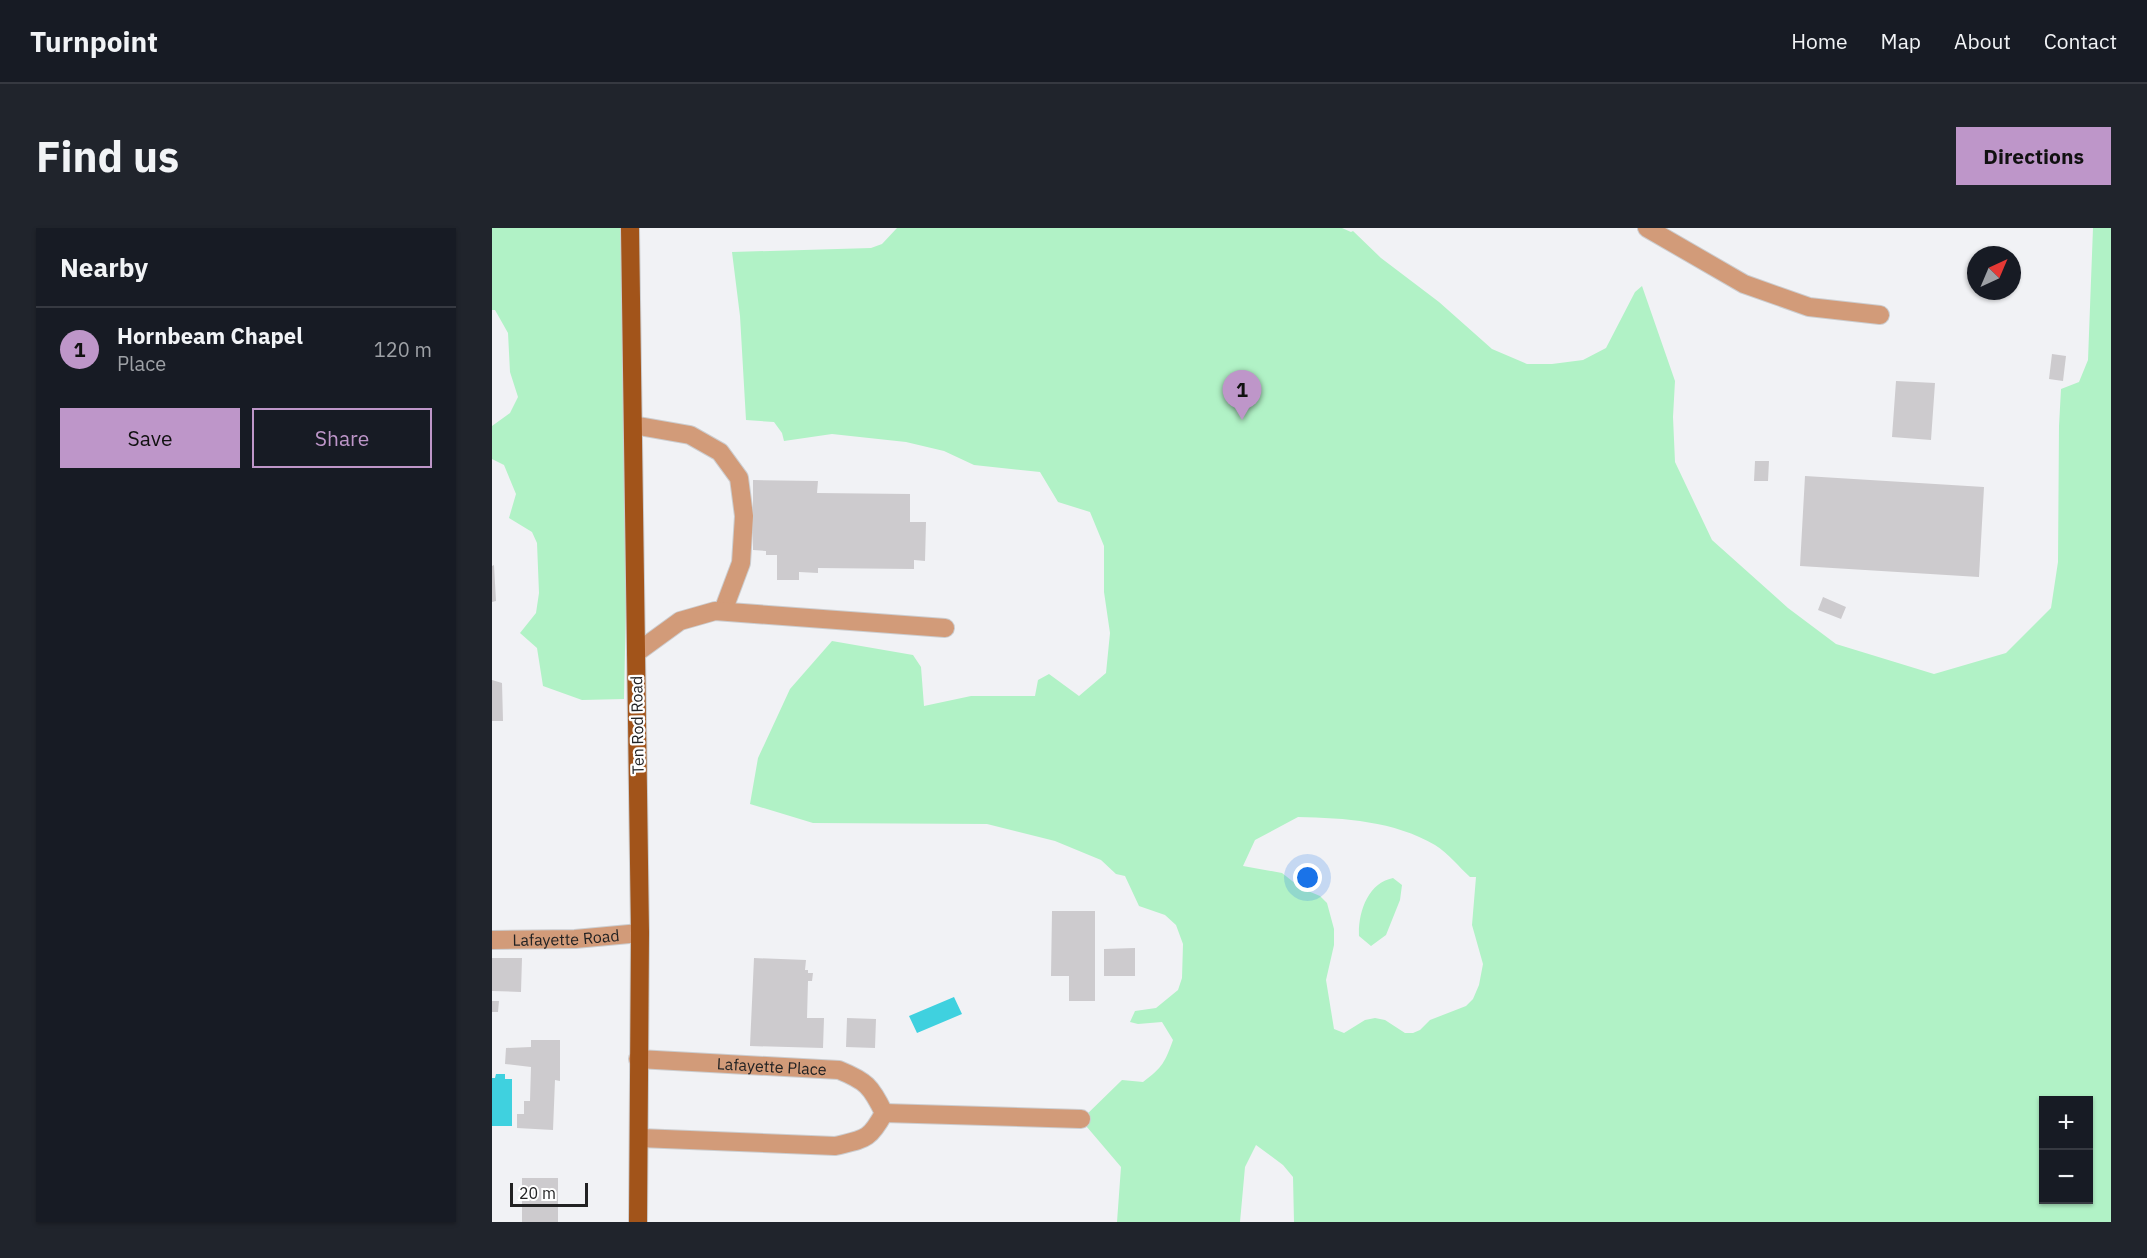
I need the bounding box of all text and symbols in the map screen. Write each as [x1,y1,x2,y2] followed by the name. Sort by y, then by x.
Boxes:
[30,23,158,60] text: Turnpoint
[1791,27,1848,55] text: Home
[1881,27,1921,55] text: Map
[1954,27,2011,55] text: About
[2044,27,2117,55] text: Contact
[1956,127,2111,185] button: Directions
[36,129,179,184] text: Find us
[1967,246,2021,300] north arrow
[60,250,148,284] text: Nearby
[117,321,303,350] text: Hornbeam Chapel
[74,336,86,363] text: 1
[374,336,432,363] text: 120 m
[117,350,166,377] text: Place
[1222,370,1262,420] pin: 1
[60,408,240,468] button: Save
[252,408,432,468] button: Share
[626,676,648,774] street label: Ten Rod Road
[1293,863,1322,892] your location
[512,925,620,950] street label: Lafayette Road
[716,1053,827,1079] street label: Lafayette Place
[2039,1096,2093,1204] map controls
[2039,1096,2093,1150] button: +
[2039,1150,2093,1204] button: −
[510,1180,588,1208] scale bar
[519,1183,556,1203] text: 20 m

